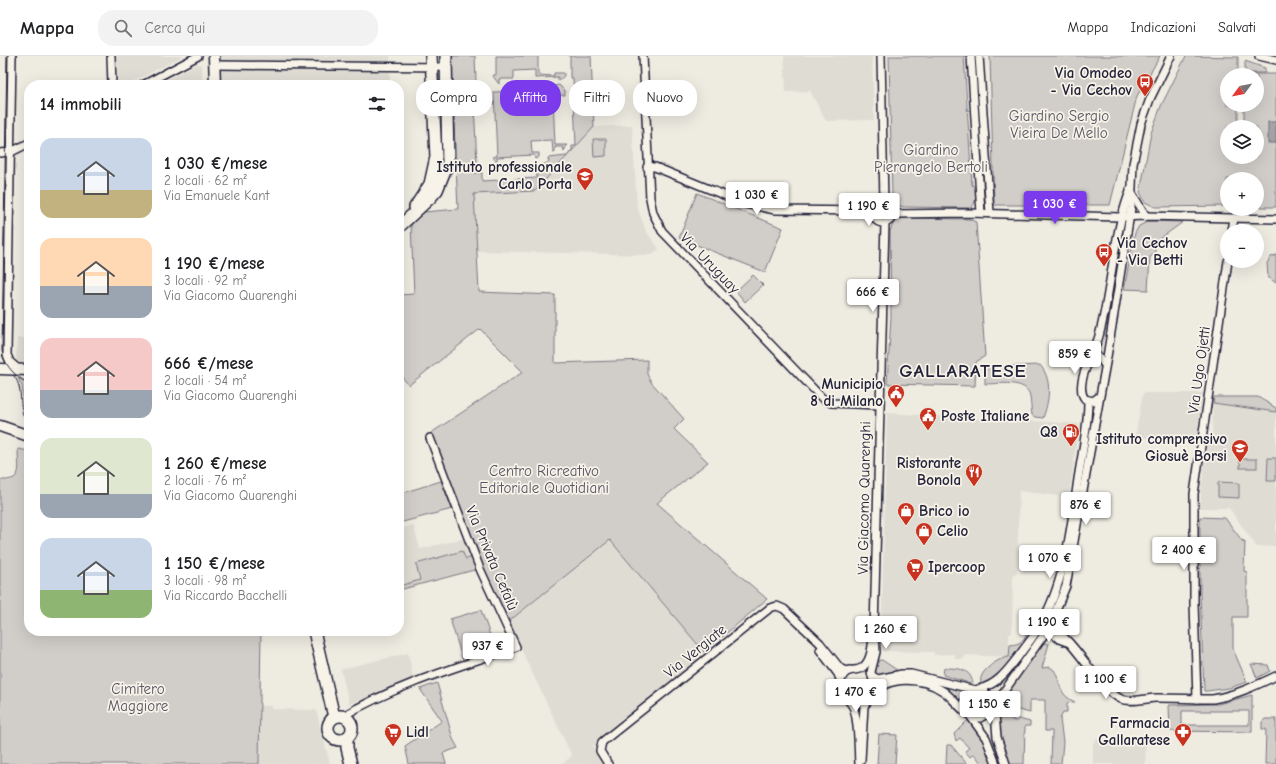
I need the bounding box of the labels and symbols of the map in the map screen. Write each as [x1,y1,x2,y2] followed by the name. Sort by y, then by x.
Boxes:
[1050,64,1133,99] place label: Via Omodeo - Via Cechov
[1220,68,1264,112] north arrow
[1135,72,1155,97] bus stop icon: Via Omodeo - Via Cechov
[1009,107,1109,142] park label: Giardino Sergio Vieira De Mello
[874,141,988,176] park label: Giardino Pierangelo Bertoli
[437,158,572,193] place label: Istituto professionale Carlo Porta
[575,166,595,191] school or university icon: Istituto professionale Carlo Porta
[720,182,794,216] pin: 1 030 €
[1018,191,1092,225] pin: 1 030 €
[832,193,906,227] pin: 1 190 €
[676,229,744,298] street label: Via Uruguay
[1117,234,1188,269] place label: Via Cechov - Via Betti
[1094,242,1114,267] bus stop icon: Via Cechov - Via Betti
[845,279,901,313] pin: 666 €
[1184,325,1214,415] street label: Via Ugo Ojetti
[1047,341,1103,375] pin: 859 €
[899,360,1027,382] district label: GALLARATESE
[810,375,883,410] place label: Municipio 8 di Milano
[886,383,906,408] public building icon: Municipio 8 di Milano
[918,406,938,431] public building icon: Poste Italiane
[941,407,1029,425] place label: Poste Italiane
[854,421,874,575] street label: Via Giacomo Quarenghi
[1061,422,1081,447] fuel station icon: Q8
[1040,423,1058,441] place label: Q8
[1096,430,1227,465] place label: Istituto comprensivo Giosuè Borsi
[1230,438,1250,463] school or university icon: Istituto comprensivo Giosuè Borsi
[897,454,961,489] place label: Ristorante Bonola
[479,462,609,497] park label: Centro Ricreativo Editoriale Quotidiani
[964,462,984,487] restaurant icon: Ristorante Bonola
[1058,492,1114,526] pin: 876 €
[896,501,916,526] shop icon: Brico io
[919,502,970,520] place label: Brico io
[462,503,522,613] street label: Via Privata Cefalù
[914,521,934,546] shop icon: Celio
[937,522,969,540] place label: Celio
[1147,537,1221,571] pin: 2 400 €
[1013,545,1087,579] pin: 1 070 €
[905,557,925,582] supermarket icon: Ipercoop
[928,558,985,576] place label: Ipercoop
[1012,609,1086,643] pin: 1 190 €
[849,616,923,650] pin: 1 260 €
[660,620,730,682] street label: Via Vergiate
[460,633,516,667] pin: 937 €
[1069,666,1143,700] pin: 1 100 €
[819,679,893,713] pin: 1 470 €
[108,680,169,715] park label: Cimitero Maggiore
[953,691,1027,725] pin: 1 150 €
[1098,714,1170,749] place label: Farmacia Gallaratese
[383,722,403,747] supermarket icon: Lidl
[1173,722,1193,747] pharmacy icon: Farmacia Gallaratese
[406,723,429,741] place label: Lidl

